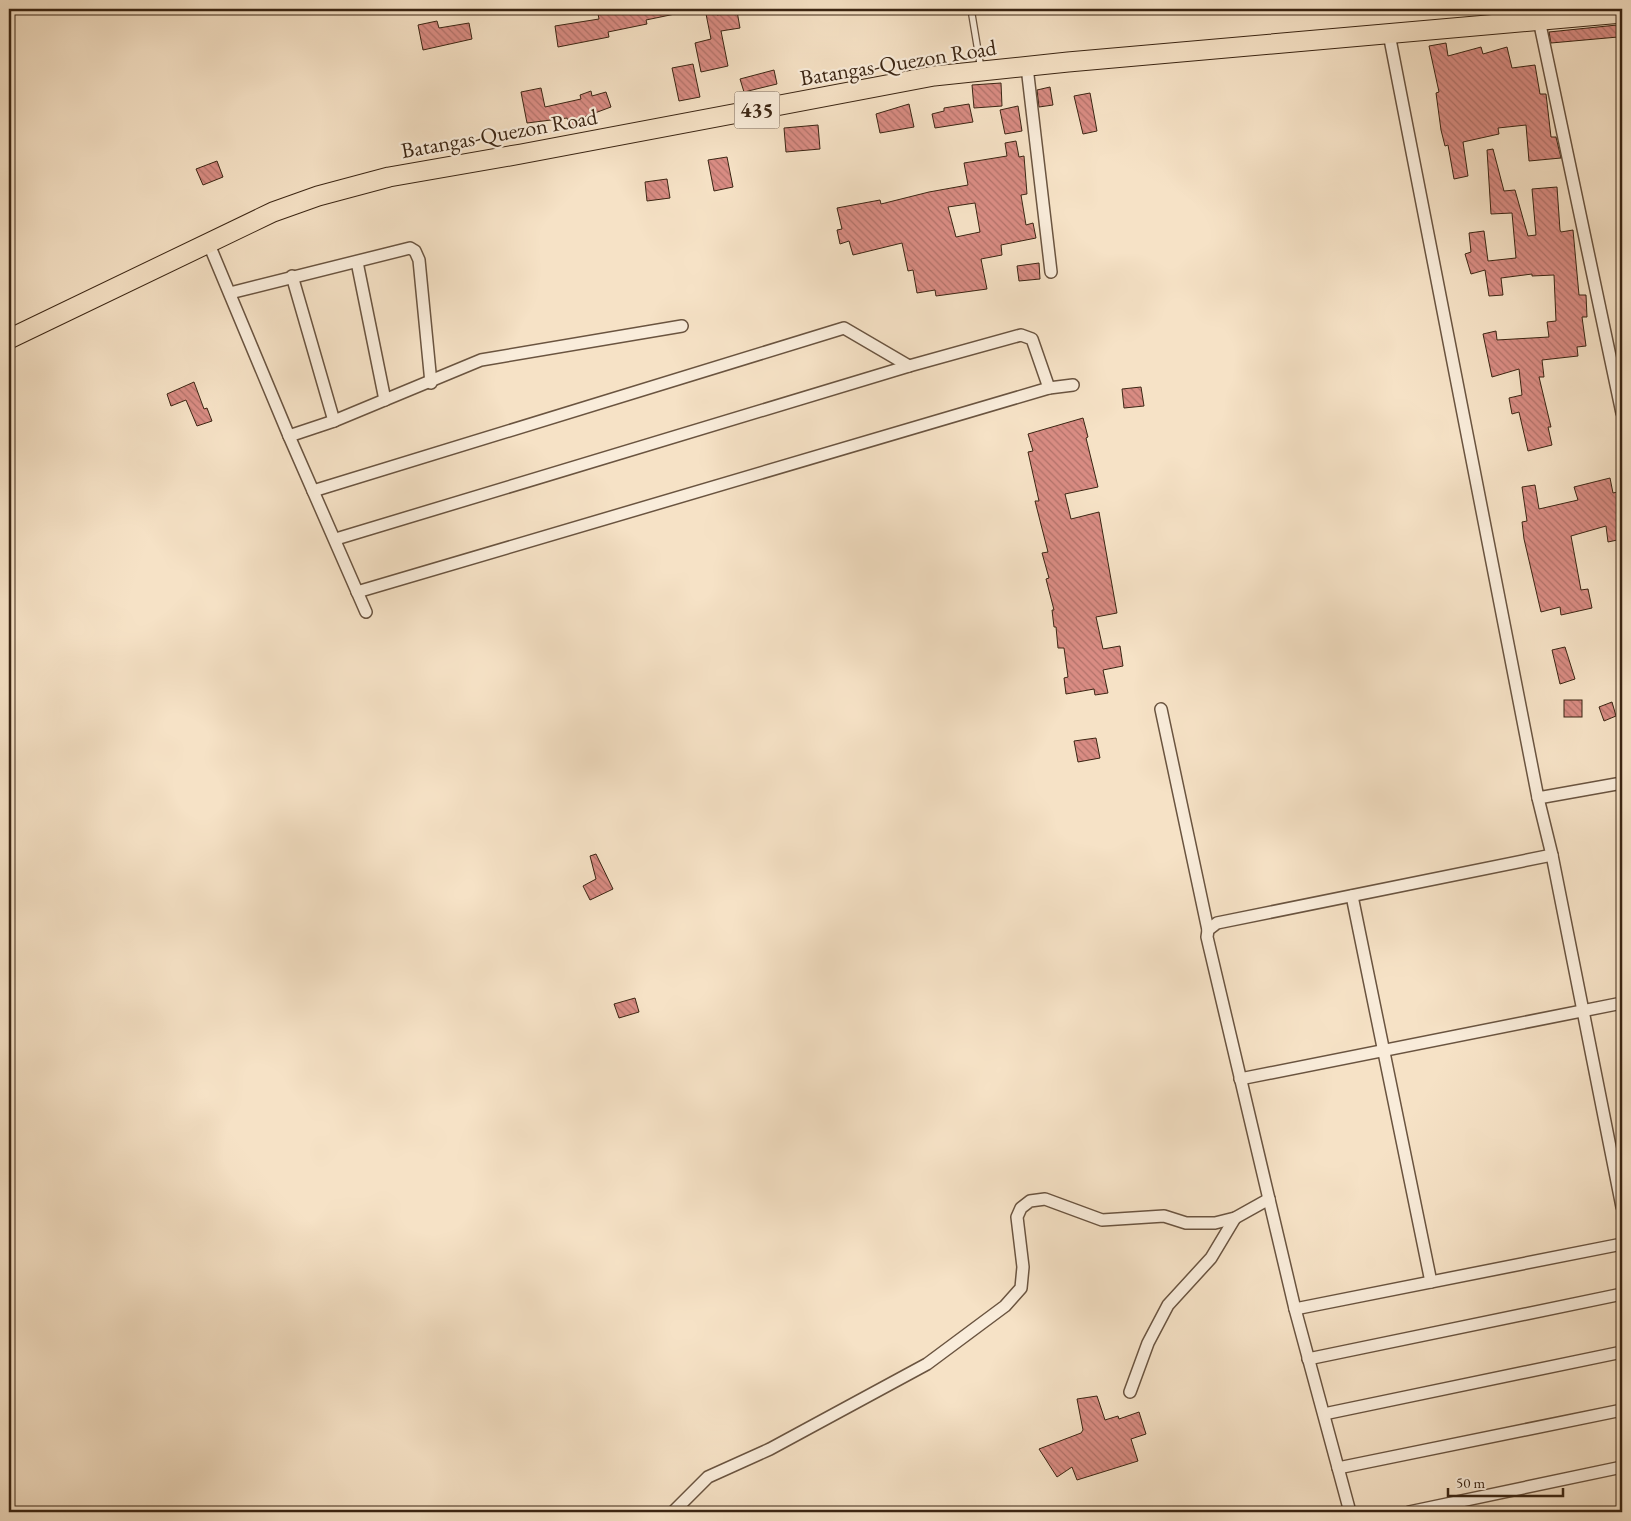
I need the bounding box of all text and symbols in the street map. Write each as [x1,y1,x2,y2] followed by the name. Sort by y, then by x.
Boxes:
[798,32,999,92] street label: Batangas-Quezon Road
[734,92,780,128] road number: 435
[399,102,600,165] street label: Batangas-Quezon Road
[1448,1466,1564,1498] scale bar
[1456,1473,1485,1492] text: 50 m

